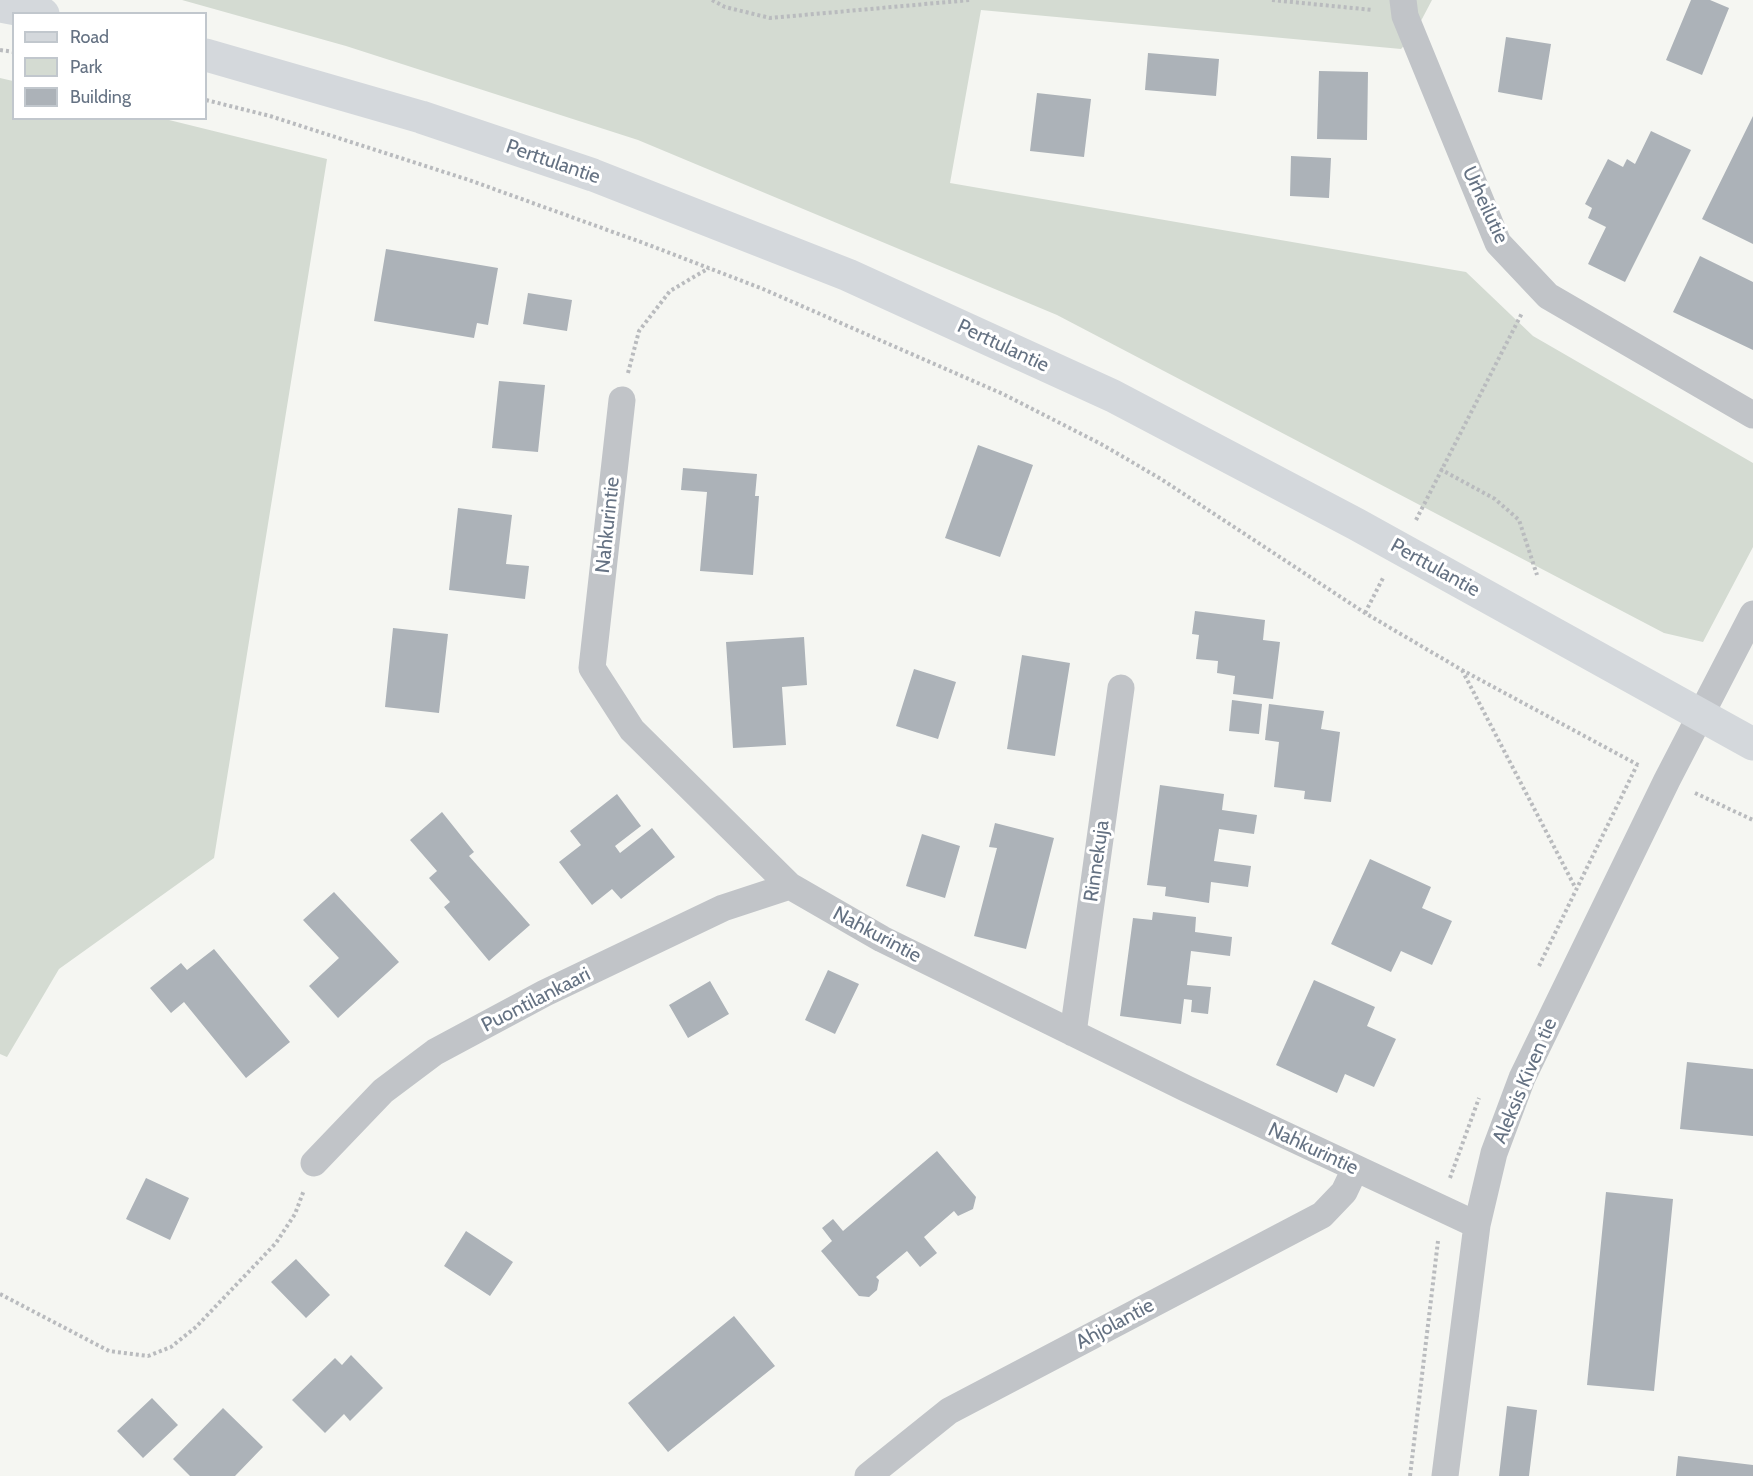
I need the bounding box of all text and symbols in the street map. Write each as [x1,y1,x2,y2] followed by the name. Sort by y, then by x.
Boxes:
[12,12,207,120] legend
[70,26,109,48] text: Road
[70,56,102,78] text: Park
[70,86,131,108] text: Building
[503,135,603,189] street label: Perttulantie
[1457,163,1513,247] street label: Urheilutie
[953,314,1053,378] street label: Perttulantie
[591,476,625,574] street label: Nahkurintie
[1386,534,1484,602] street label: Perttulantie
[1079,819,1115,903] street label: Rinnekuja
[829,902,925,968] street label: Nahkurintie
[478,962,594,1038] street label: Puontilankaari
[1488,1015,1562,1147] street label: Aleksis Kiven tie
[1264,1118,1362,1180] street label: Nahkurintie
[1072,1293,1158,1355] street label: Ahjolantie

